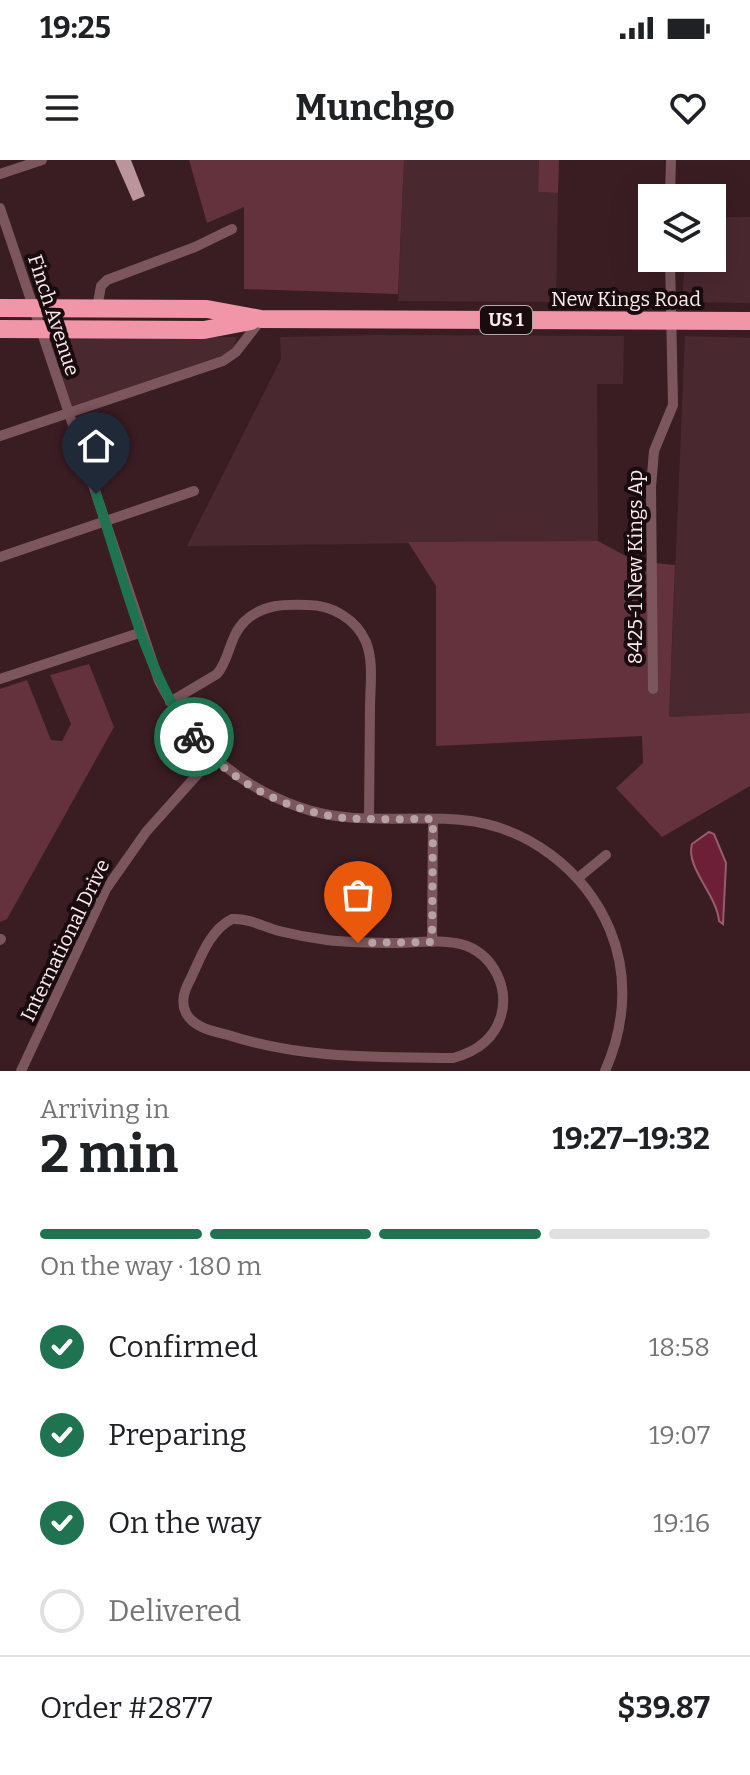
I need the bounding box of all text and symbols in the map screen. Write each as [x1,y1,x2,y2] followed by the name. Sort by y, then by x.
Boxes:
[40,10,111,46] text: 19:25
[40,86,84,130] icon: menu
[295,86,455,130] text: Munchgo
[666,86,710,130] icon: heart
[638,184,726,272] map controls
[638,184,726,272] button: layers
[23,251,85,379] street label: Finch Avenue
[551,287,701,311] street label: New Kings Road
[480,306,532,334] road number: US 1
[62,412,130,494] pin
[74,424,118,468] icon: home
[623,470,647,664] street label: 8425-1 New Kings Ap
[154,697,234,777] courier
[172,715,216,759] icon: bike
[15,855,115,1025] street label: International Drive
[324,861,392,943] pin
[336,873,380,917] icon: bag
[40,1094,169,1125] text: Arriving in
[552,1121,710,1157] text: 19:27–19:32
[40,1123,178,1186] text: 2 min
[40,1251,262,1282] text: On the way · 180 m
[40,1325,84,1369] icon: check
[108,1329,258,1365] text: Confirmed
[649,1332,710,1363] text: 18:58
[40,1413,84,1457] icon: check
[108,1417,246,1453] text: Preparing
[649,1420,710,1451] text: 19:07
[40,1501,84,1545] icon: check
[108,1505,261,1541] text: On the way
[653,1508,710,1539] text: 19:16
[108,1593,241,1629] text: Delivered
[40,1690,213,1726] text: Order #2877
[617,1690,710,1726] text: $39.87

